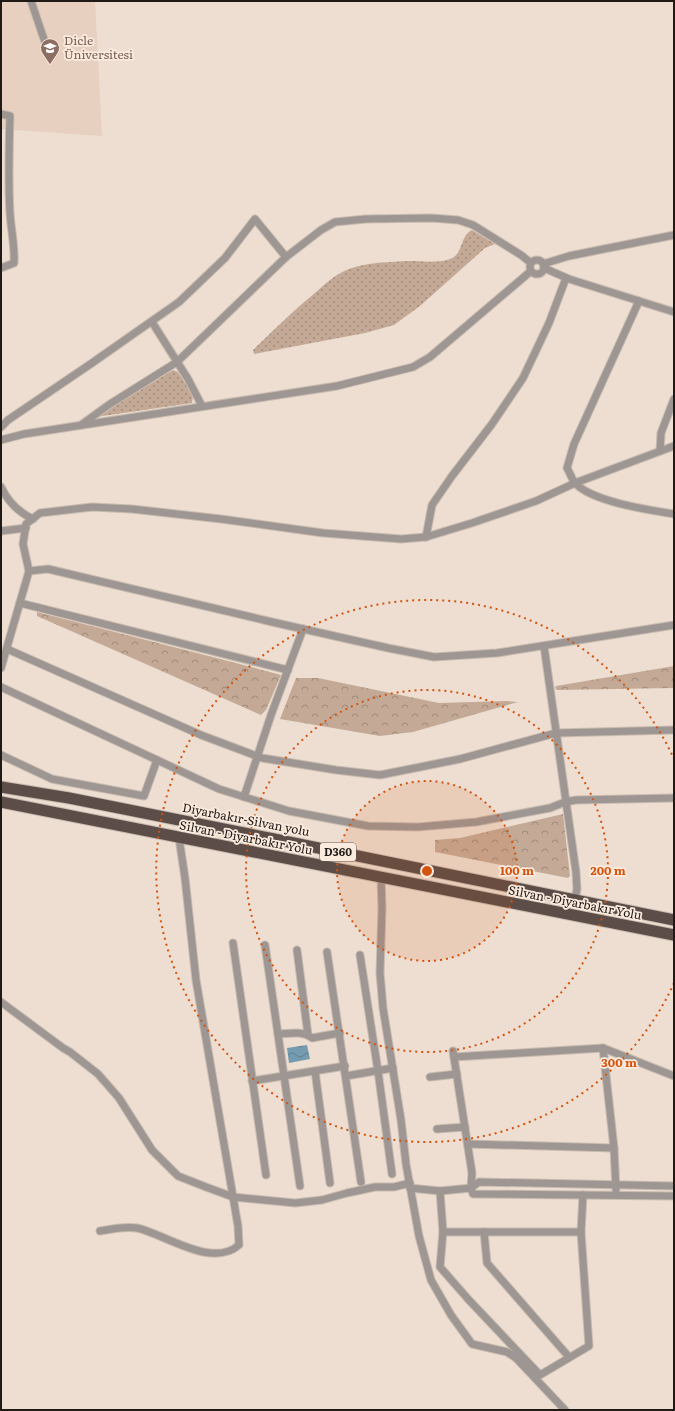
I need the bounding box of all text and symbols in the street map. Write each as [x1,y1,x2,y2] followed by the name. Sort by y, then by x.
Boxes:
[64,31,133,63] place label: Dicle Üniversitesi
[39,37,61,65] school or university icon: Dicle Üniversitesi
[181,798,312,840] street label: Diyarbakır-Silvan yolu
[178,815,315,859] street label: Silvan - Diyarbakır Yolu
[320,843,356,861] road number: D360
[500,861,534,879] text: 100 m
[590,861,626,879] text: 200 m
[420,864,434,878] centre of rings
[507,880,644,924] street label: Silvan - Diyarbakır Yolu
[601,1053,637,1071] text: 300 m

